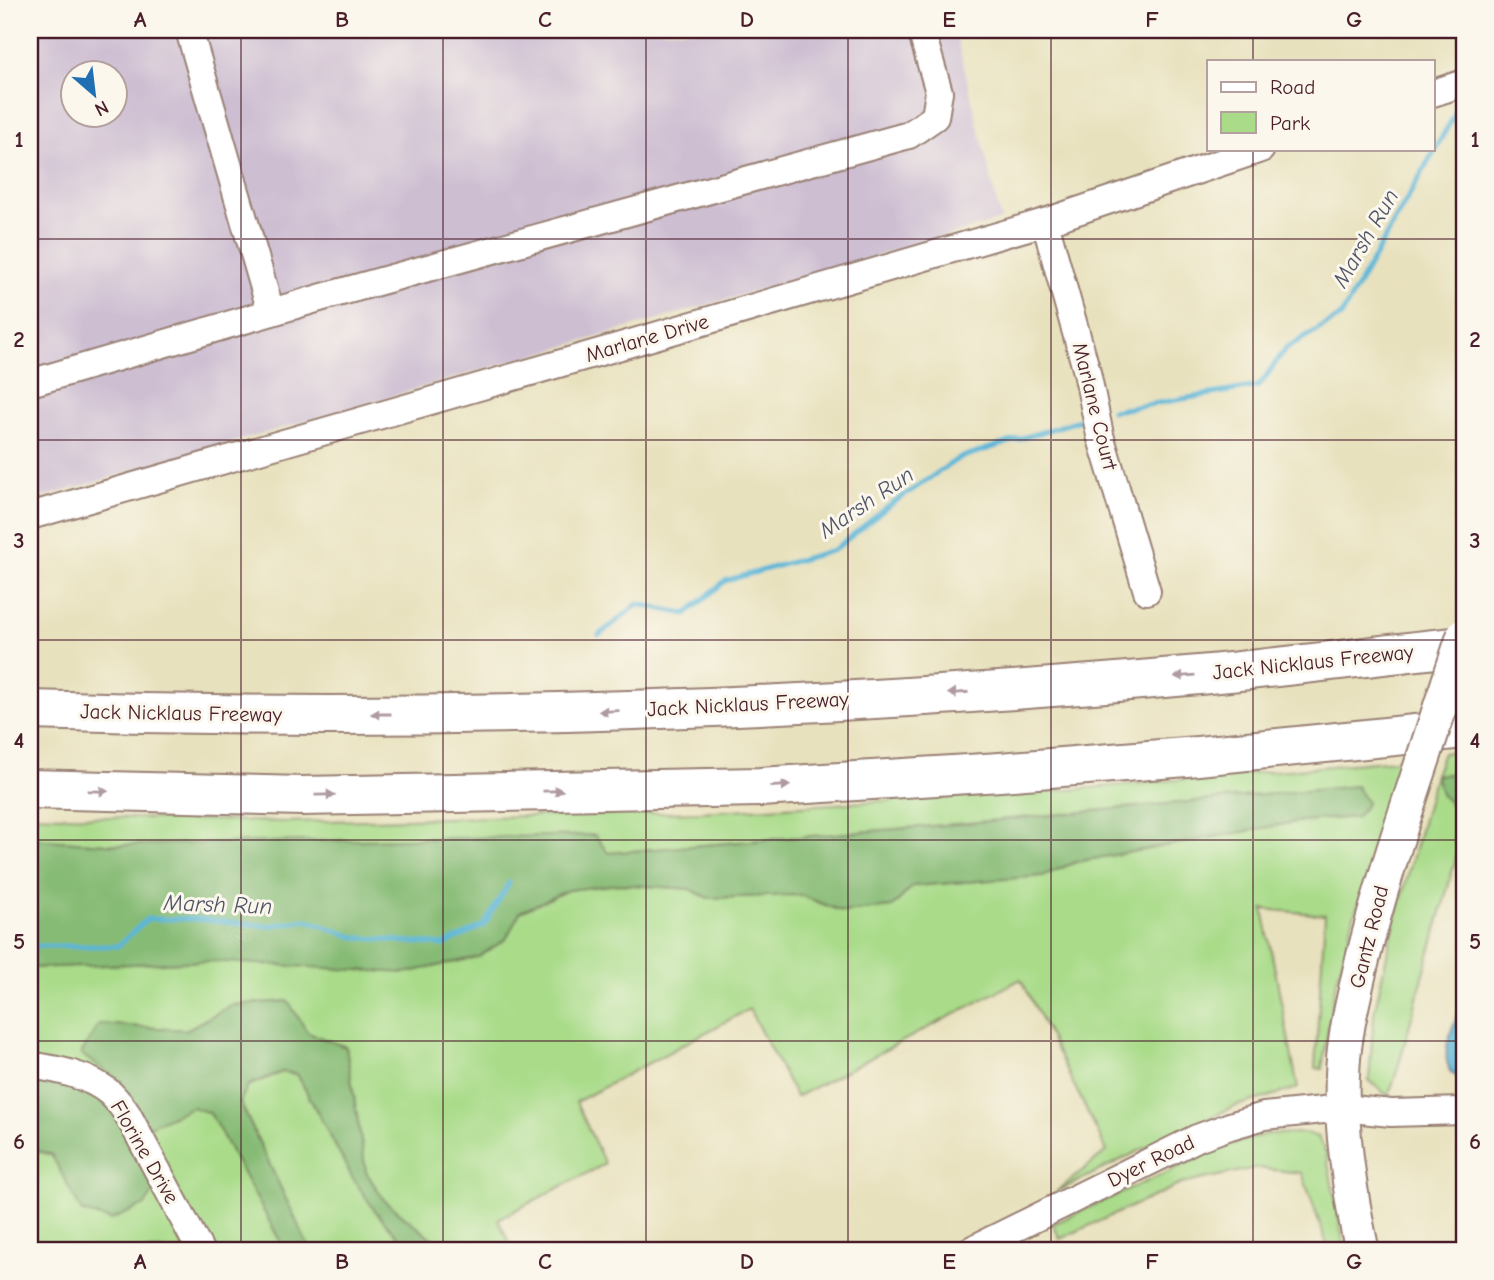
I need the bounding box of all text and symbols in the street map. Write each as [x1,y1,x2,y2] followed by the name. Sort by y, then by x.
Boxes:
[134,6,147,33] text: A
[335,6,349,33] text: B
[538,6,552,33] text: C
[740,6,754,33] text: D
[942,6,956,33] text: E
[1145,6,1159,33] text: F
[1346,6,1362,33] text: G
[60,60,130,130] north arrow
[1207,60,1434,150] legend
[1270,75,1315,99] text: Road
[91,96,112,121] text: N
[1270,111,1310,135] text: Park
[14,126,24,153] text: 1
[1470,126,1480,153] text: 1
[1326,185,1404,293] water label: Marsh Run
[583,309,711,367] street label: Marlane Drive
[13,326,25,353] text: 2
[1469,326,1481,353] text: 2
[1068,340,1123,473] street label: Marlane Court
[813,461,919,544] water label: Marsh Run
[13,527,25,554] text: 3
[1469,527,1481,554] text: 3
[1211,639,1415,684] street label: Jack Nicklaus Freeway
[1174,671,1196,682] one-way arrow
[646,687,850,721] street label: Jack Nicklaus Freeway
[947,688,969,699] one-way arrow
[80,699,283,727] street label: Jack Nicklaus Freeway
[598,705,620,716] one-way arrow
[370,708,392,720] one-way arrow
[14,727,25,754] text: 4
[1470,727,1481,754] text: 4
[770,780,792,791] one-way arrow
[87,785,109,796] one-way arrow
[542,786,564,797] one-way arrow
[315,789,337,801] one-way arrow
[1345,883,1393,991] street label: Gantz Road
[162,889,273,920] water label: Marsh Run
[13,928,25,955] text: 5
[1469,928,1481,955] text: 5
[106,1096,184,1208] street label: Florine Drive
[13,1128,25,1155] text: 6
[1469,1128,1481,1155] text: 6
[1104,1130,1198,1192] street label: Dyer Road
[134,1248,147,1275] text: A
[335,1248,349,1275] text: B
[538,1248,552,1275] text: C
[740,1248,754,1275] text: D
[942,1248,956,1275] text: E
[1145,1248,1159,1275] text: F
[1346,1248,1362,1275] text: G

